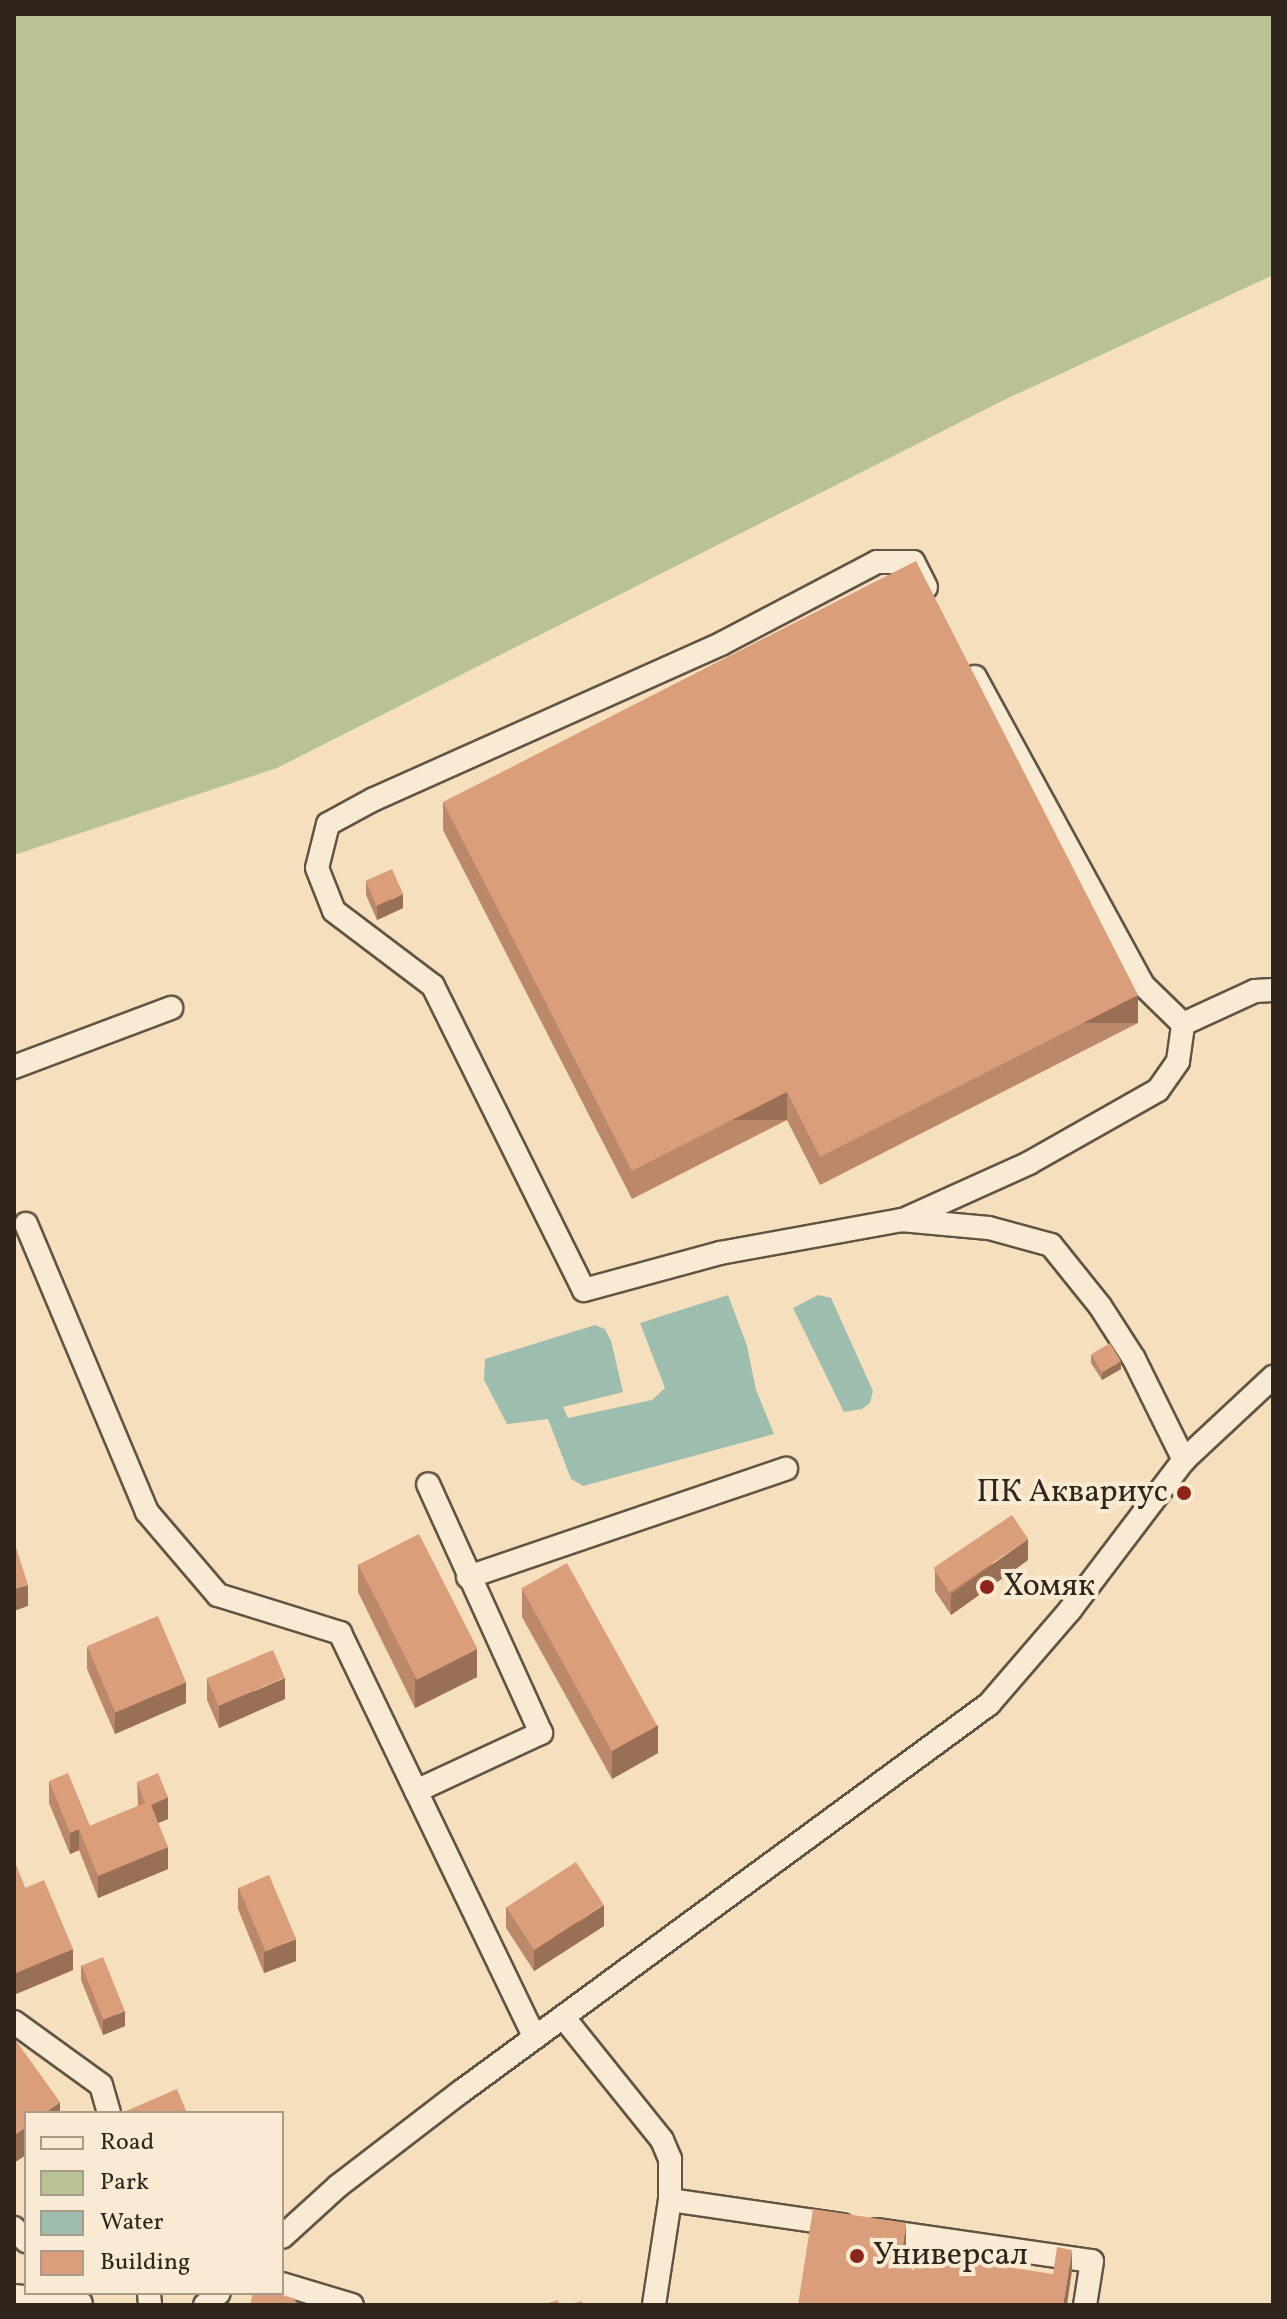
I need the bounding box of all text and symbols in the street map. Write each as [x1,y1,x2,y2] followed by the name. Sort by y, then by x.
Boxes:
[977,1474,1168,1512] place label: ПК Аквариус
[1175,1484,1193,1502] marker: ПК Аквариус
[1003,1568,1095,1606] place label: Хомяк
[978,1578,996,1596] marker: Хомяк
[24,2111,284,2295] legend
[100,2126,154,2160] text: Road
[100,2166,149,2200] text: Park
[100,2206,164,2240] text: Water
[873,2237,1028,2275] place label: Универсал
[100,2246,190,2280] text: Building
[848,2247,866,2265] marker: Универсал

